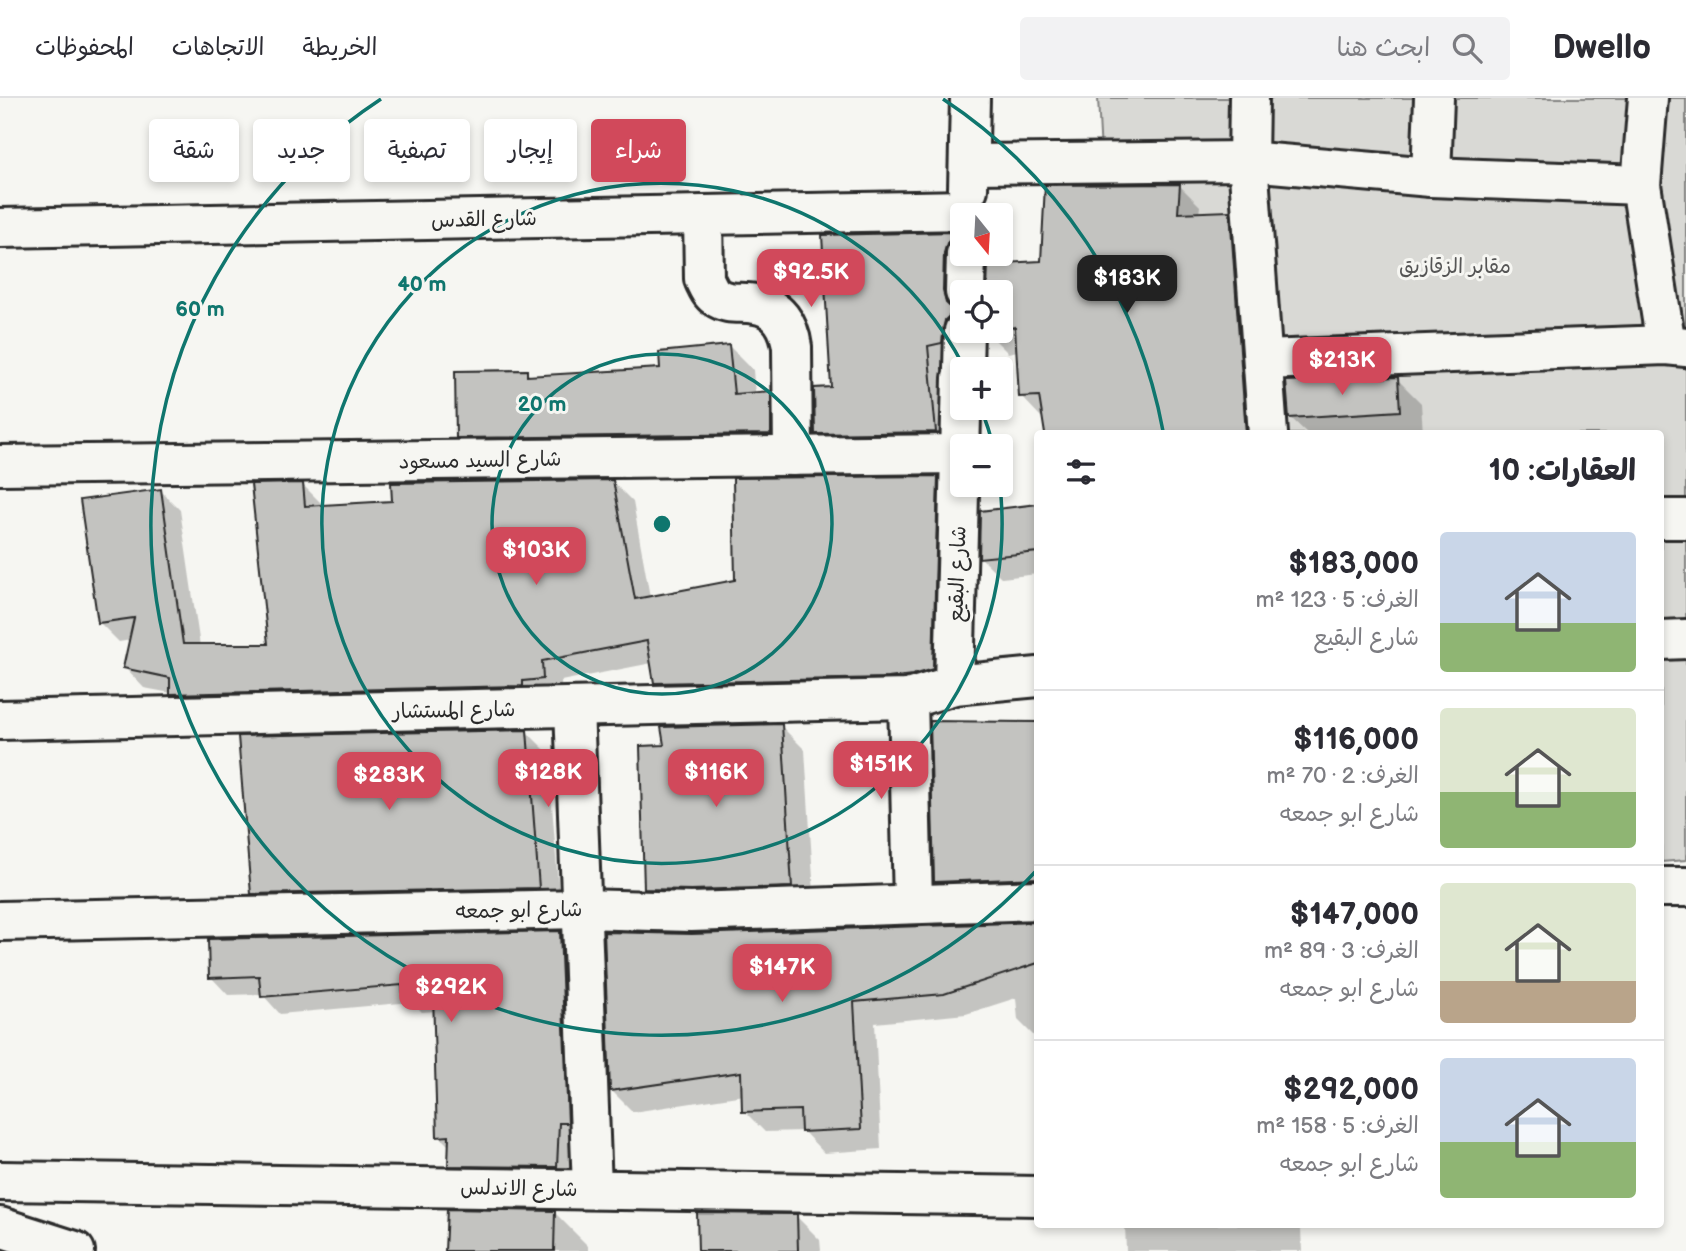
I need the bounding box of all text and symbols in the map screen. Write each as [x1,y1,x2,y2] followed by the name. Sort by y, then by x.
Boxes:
[1020,17,1510,80] search box
[1552,28,1651,68] text: Dwello
[1448,29,1486,67] icon: search
[35,33,134,62] text: المحفوظات
[172,33,265,62] text: الاتجاهات
[303,33,377,62] text: الخريطة
[1336,33,1430,64] text: ابحث هنا
[149,119,239,182] chip: شقة
[253,119,350,182] chip: جديد
[364,119,470,182] chip: تصفية
[484,119,577,182] chip: إيجار
[591,119,686,182] chip: شراء
[950,203,1013,266] north arrow
[950,203,1013,497] map controls
[431,206,537,235] street label: شارع القدس
[754,250,868,309] pin: $92.5K
[1399,254,1511,279] park label: مقابر الزقازيق
[1078,256,1176,315] pin: $183K
[773,258,849,286] text: $92.5K
[1093,264,1161,292] text: $183K
[397,272,447,297] text: 40 m
[950,280,1013,343] button: locate
[175,297,225,322] text: 60 m
[1293,338,1391,397] pin: $213K
[1308,346,1376,374] text: $213K
[950,357,1013,420] button: +
[518,392,566,417] text: 20 m
[950,434,1013,497] button: −
[398,447,562,476] street label: شارع السيد مسعود
[1062,453,1100,491] icon: filters
[1489,453,1636,489] text: العقارات: 10
[650,512,674,536] centre of rings
[943,525,974,623] street label: شارع البقيع
[487,528,585,587] pin: $103K
[502,536,570,564] text: $103K
[1288,546,1419,582] text: $183,000
[1496,560,1580,644] icon: home
[1256,586,1419,614] text: الغرف: 5 · 123 m²
[1313,624,1419,652] text: شارع البقيع
[390,697,516,726] street label: شارع المستشار
[1293,722,1419,758] text: $116,000
[1496,736,1580,820] icon: home
[832,742,930,801] pin: $151K
[499,750,597,809] pin: $128K
[667,750,765,809] pin: $116K
[849,750,913,778] text: $151K
[340,752,438,812] pin: $283K
[514,758,582,786] text: $128K
[684,758,748,786] text: $116K
[353,761,425,789] text: $283K
[1267,762,1419,790] text: الغرف: 2 · 70 m²
[1280,800,1419,828] text: شارع ابو جمعه
[455,897,583,926] street label: شارع ابو جمعه
[1290,897,1419,933] text: $147,000
[1496,911,1580,995] icon: home
[1264,937,1419,965] text: الغرف: 3 · 89 m²
[733,944,831,1004] pin: $147K
[749,953,815,981] text: $147K
[402,964,500,1024] pin: $292K
[415,973,487,1001] text: $292K
[1280,975,1419,1003] text: شارع ابو جمعه
[1283,1072,1419,1108] text: $292,000
[1496,1086,1580,1170] icon: home
[1256,1112,1419,1140] text: الغرف: 5 · 158 m²
[1280,1150,1419,1178] text: شارع ابو جمعه
[460,1175,578,1204] street label: شارع الاندلس

